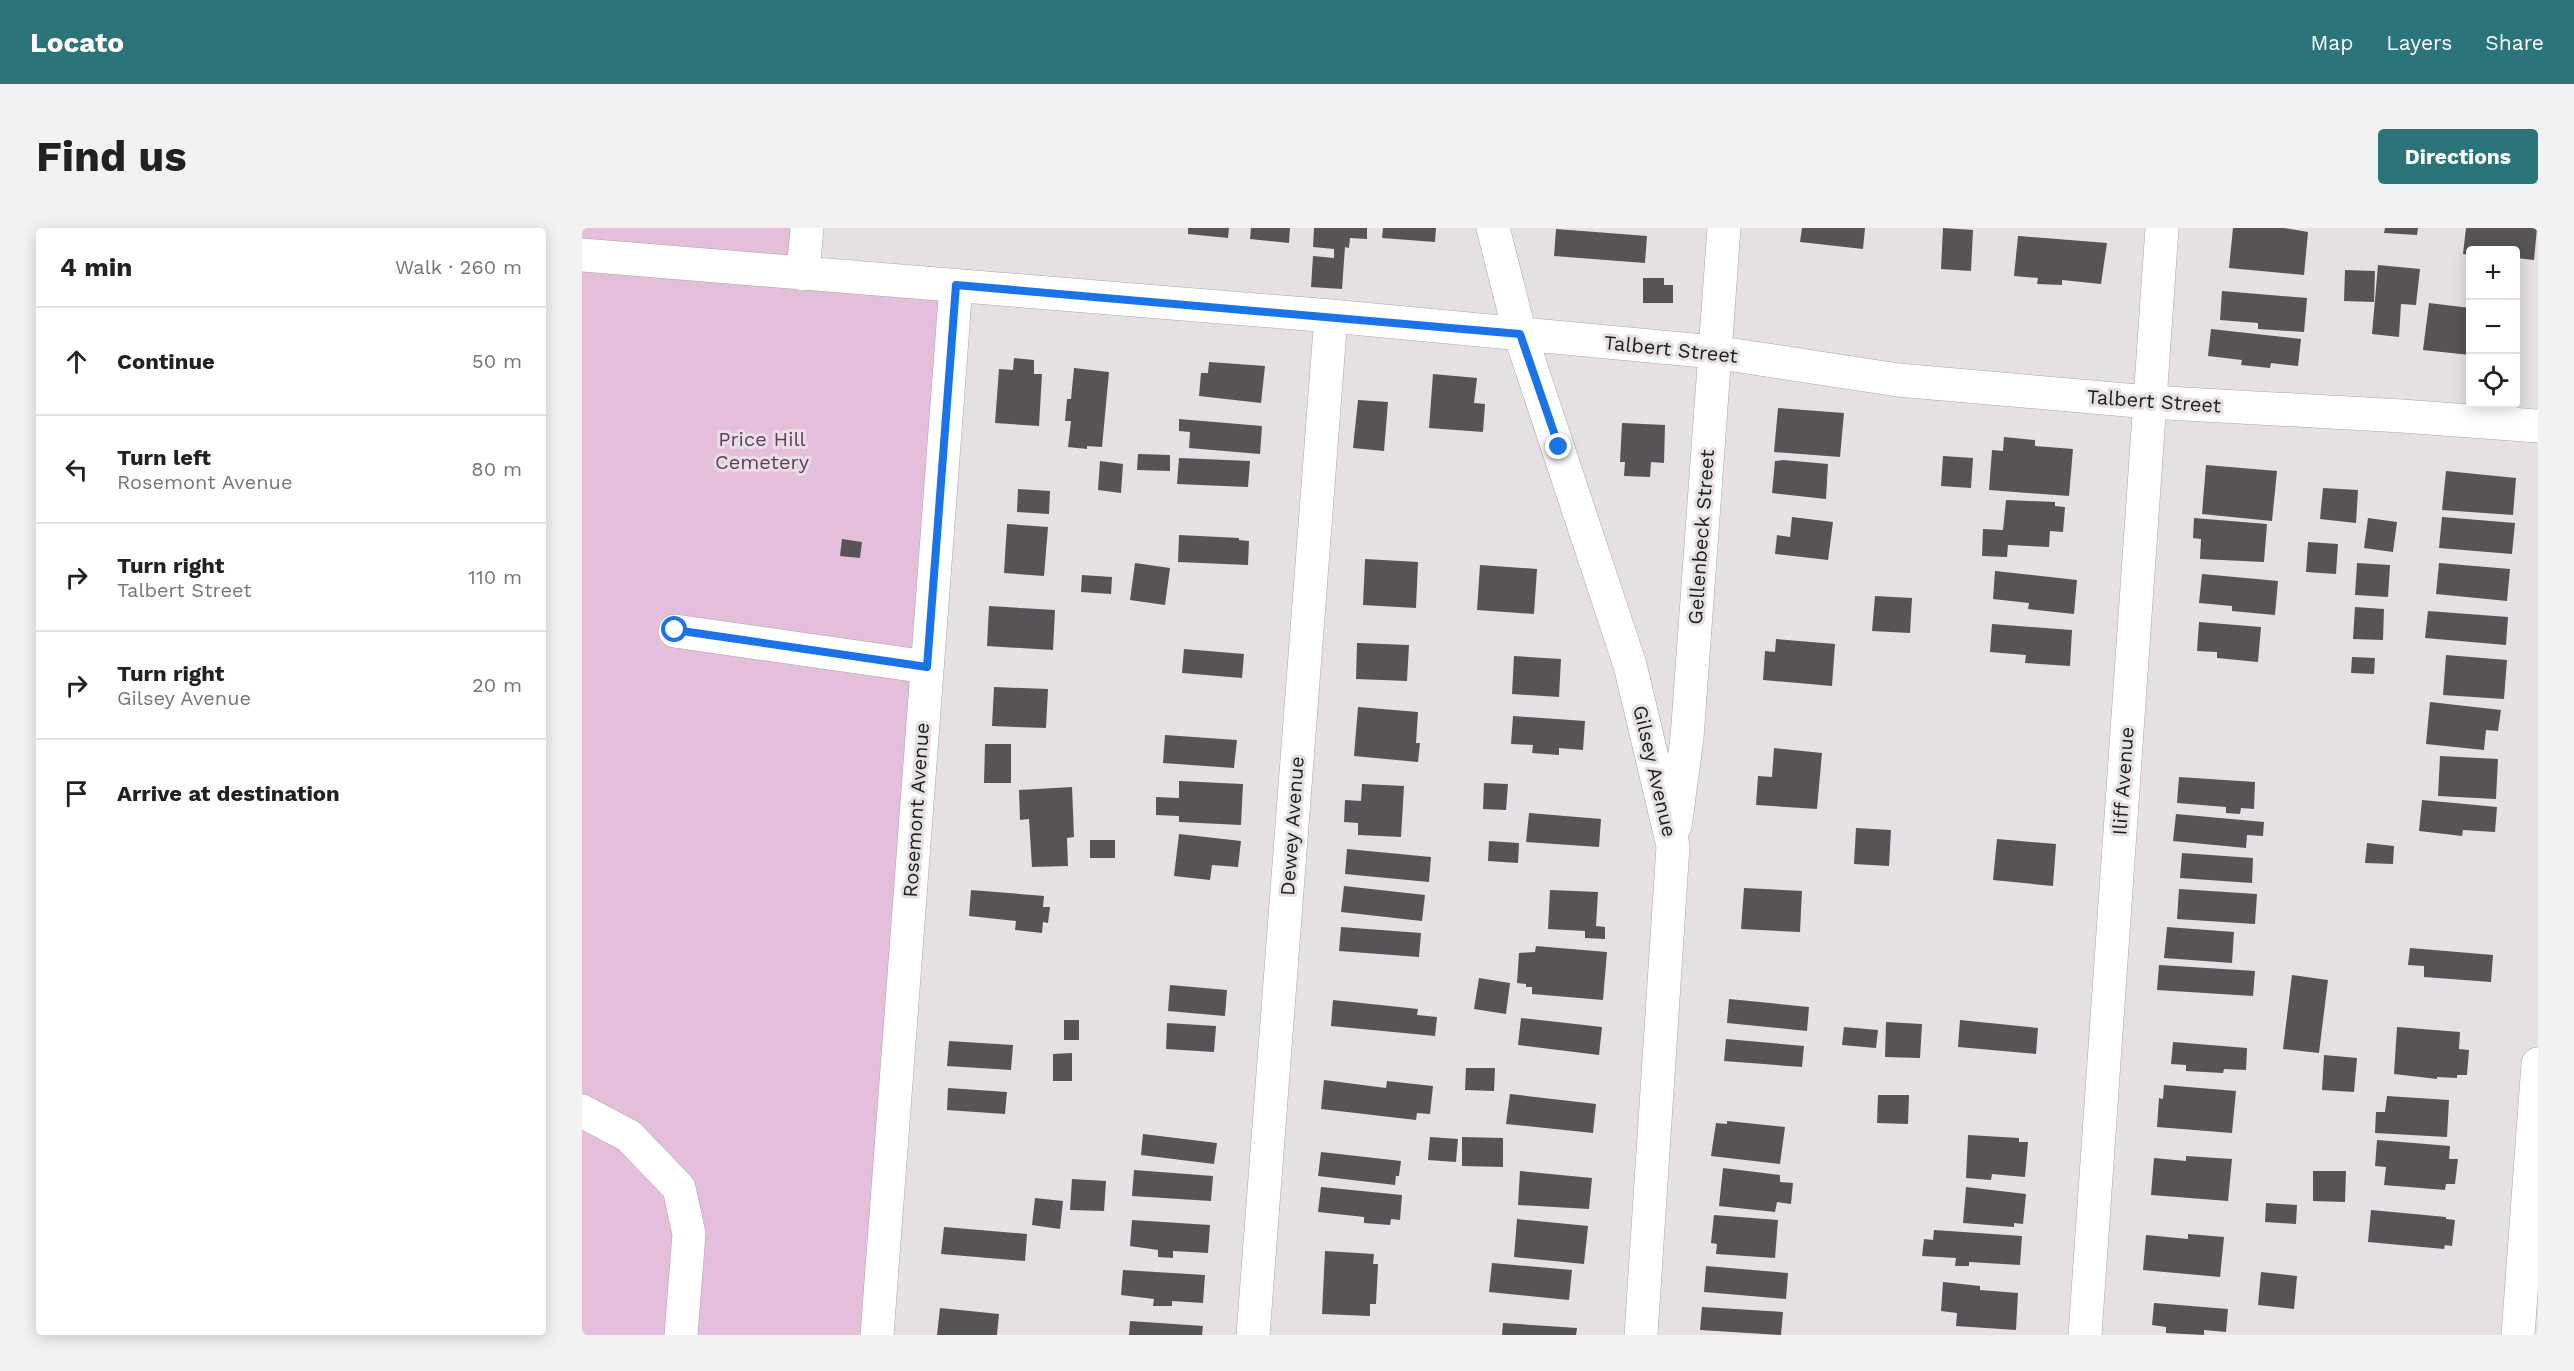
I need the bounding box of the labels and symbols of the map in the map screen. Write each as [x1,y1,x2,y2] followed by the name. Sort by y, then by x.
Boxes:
[1603,330,1740,368] street label: Talbert Street
[2086,384,2223,418] street label: Talbert Street
[715,427,810,474] park label: Price Hill Cemetery
[1545,433,1571,459] route end
[1683,448,1719,625] street label: Gellenbeck Street
[661,616,687,642] route start
[1628,703,1682,839] street label: Gilsey Avenue
[898,722,934,898] street label: Rosemont Avenue
[2107,726,2139,836] street label: Iliff Avenue
[1275,755,1309,897] street label: Dewey Avenue

